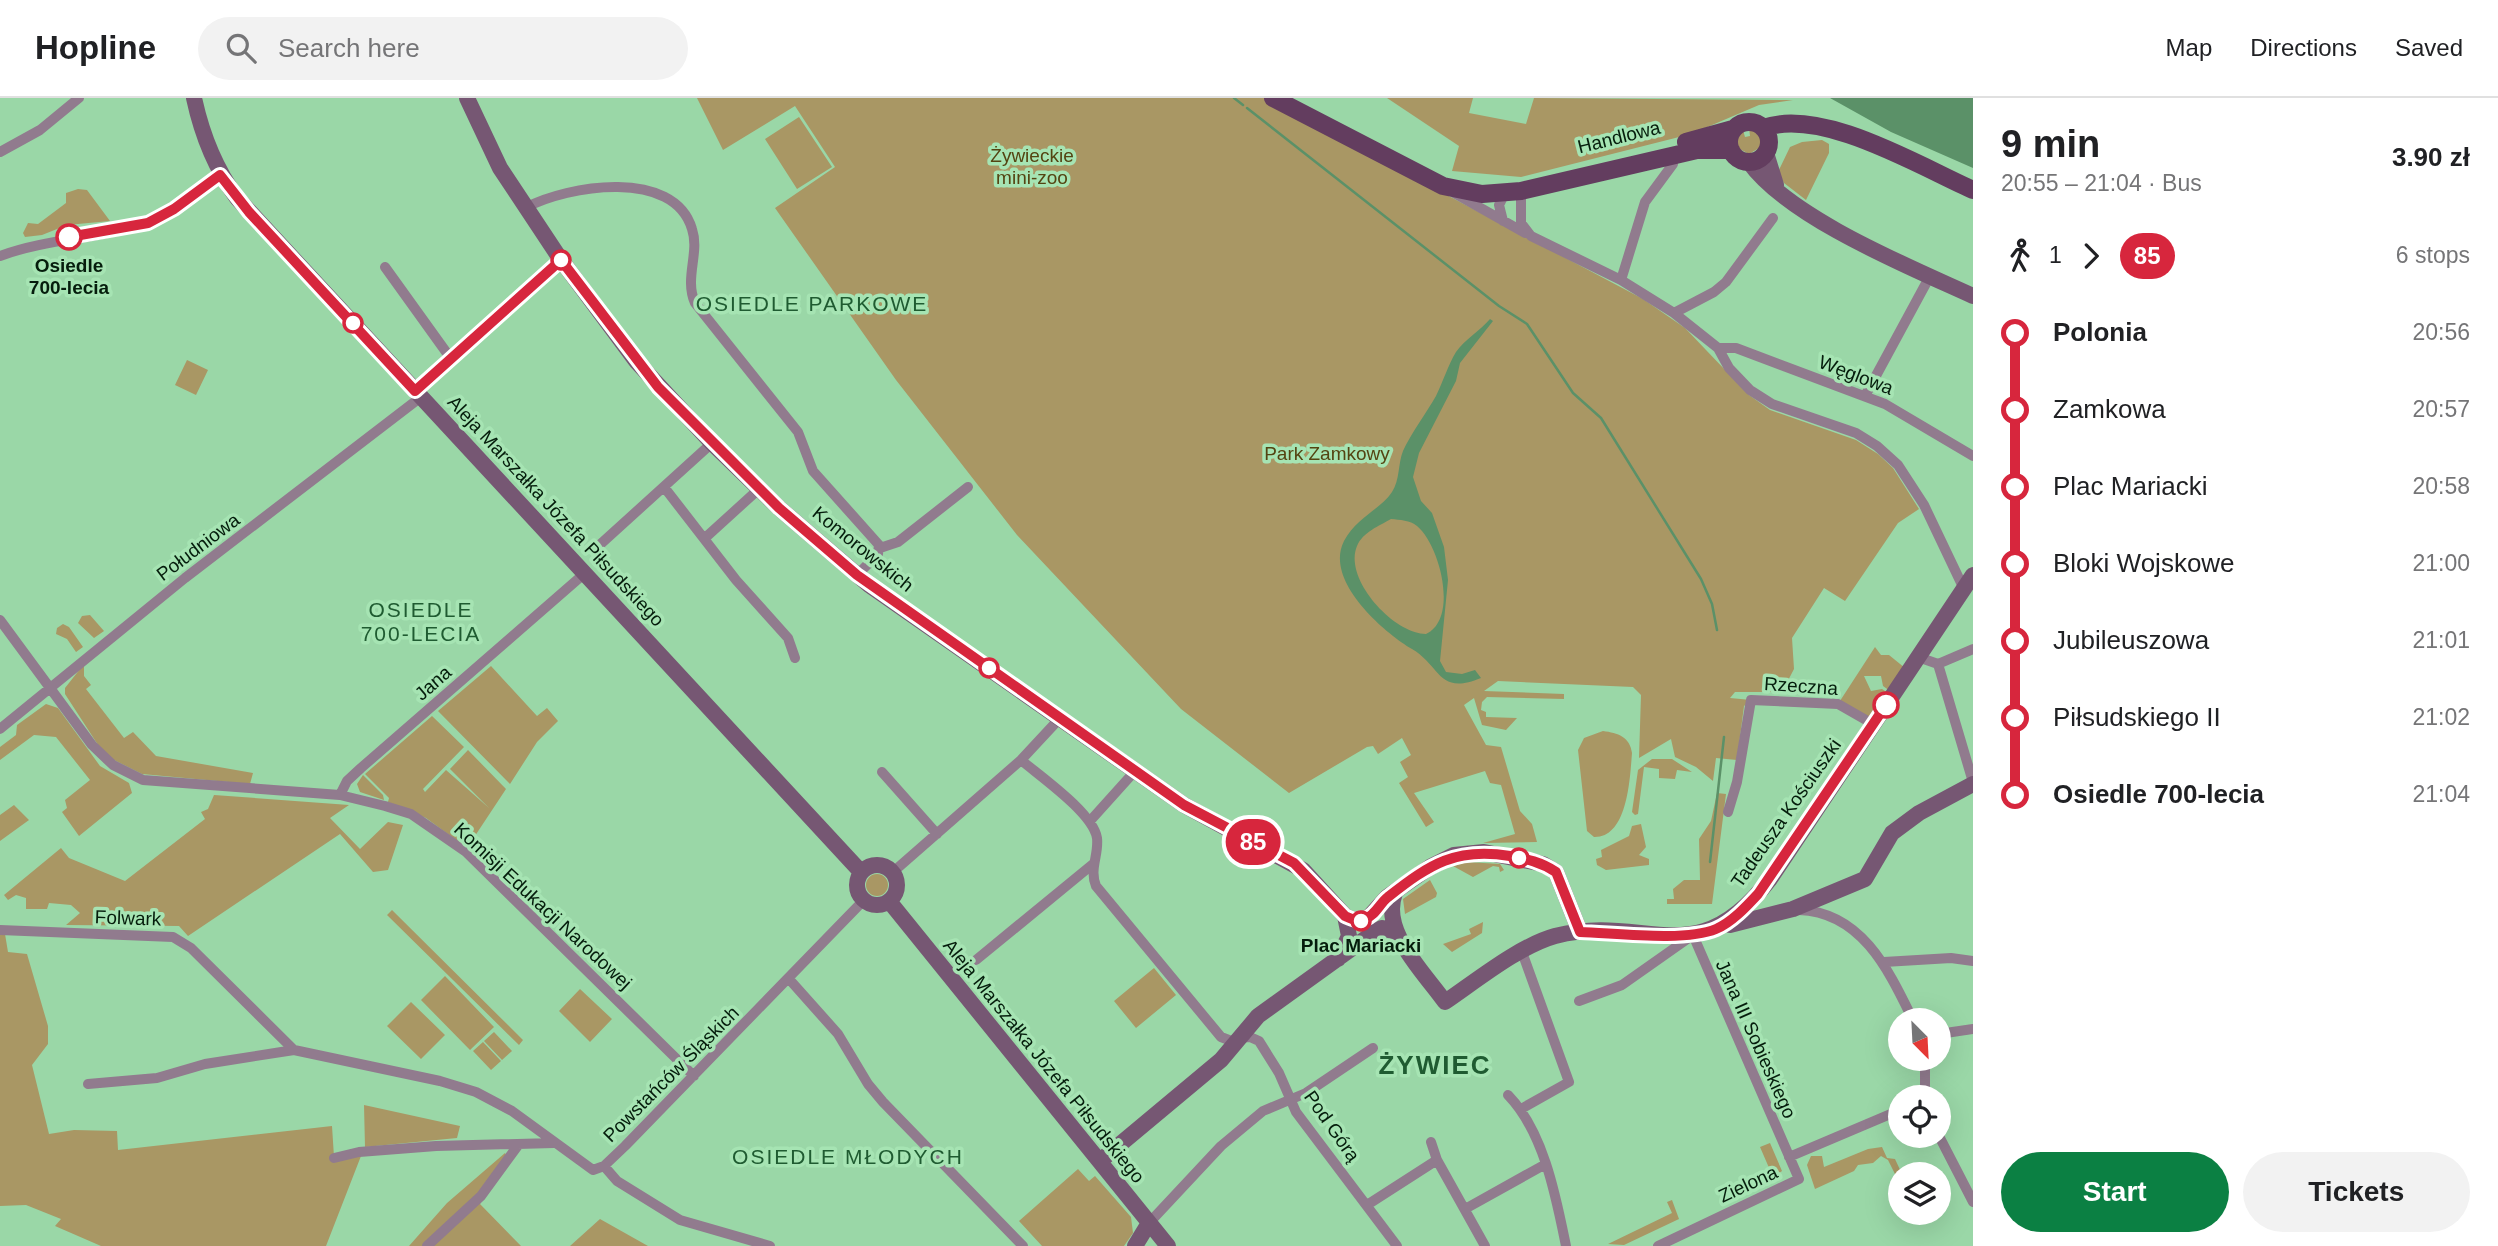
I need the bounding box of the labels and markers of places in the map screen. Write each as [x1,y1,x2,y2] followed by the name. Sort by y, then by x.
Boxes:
[56,224,82,250] marker: Osiedle 700-lecia
[551,250,571,270] unlabelled marker
[29,255,110,298] place label: Osiedle 700-lecia
[343,313,363,333] unlabelled marker
[979,658,999,678] unlabelled marker
[1873,692,1899,718] unlabelled marker
[1509,848,1529,868] unlabelled marker
[1351,911,1371,931] marker: Plac Mariacki
[1301,935,1421,956] place label: Plac Mariacki

